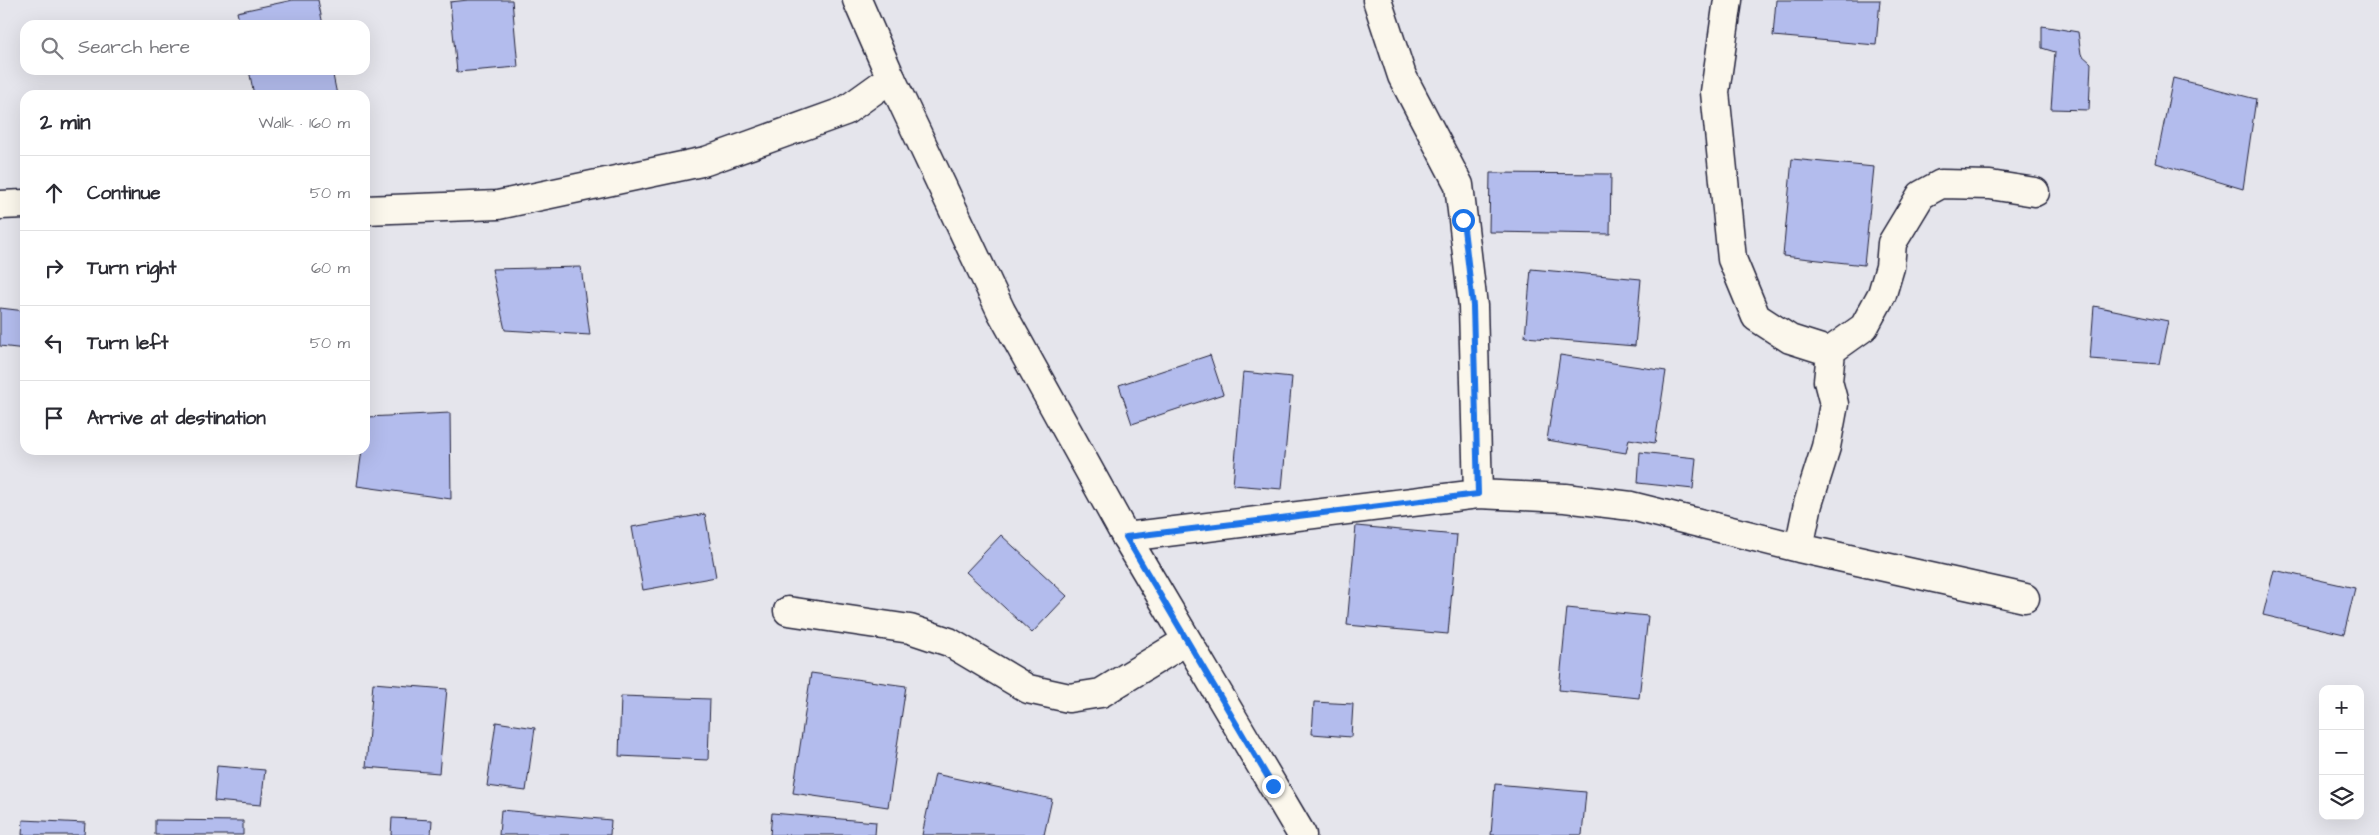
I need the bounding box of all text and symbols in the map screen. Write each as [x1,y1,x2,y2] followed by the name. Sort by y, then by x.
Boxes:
[20,20,370,75] search box
[38,34,66,62] icon: search
[78,34,190,61] text: Search here
[40,108,90,137] text: 2 min
[258,112,350,134] text: Walk · 160 m
[40,179,68,207] icon: ahead
[87,180,161,207] text: Continue
[310,182,350,204] text: 50 m
[1452,209,1475,232] route start
[40,254,68,282] icon: right
[87,255,176,282] text: Turn right
[311,257,350,279] text: 60 m
[40,329,68,357] icon: left
[87,330,168,357] text: Turn left
[310,332,350,354] text: 50 m
[40,404,68,432] icon: arrive
[87,405,266,432] text: Arrive at destination
[2319,685,2364,820] map controls
[2319,685,2364,730] button: +
[2319,730,2364,775] button: −
[1262,775,1285,798] route end
[2319,775,2364,820] button: layers

